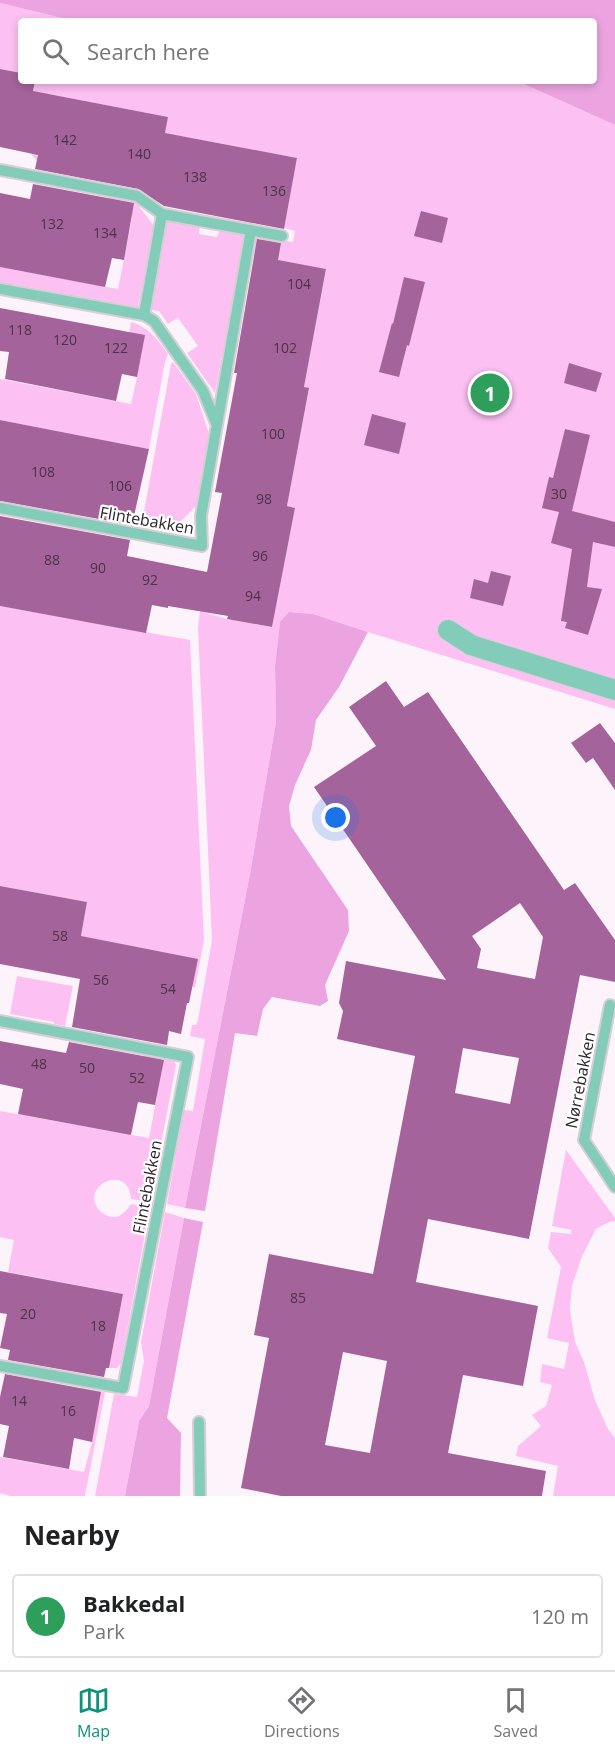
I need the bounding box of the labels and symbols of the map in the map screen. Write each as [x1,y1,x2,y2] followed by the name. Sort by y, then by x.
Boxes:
[53,130,77,149] house number: 142
[127,144,151,163] house number: 140
[183,167,207,186] house number: 138
[262,181,286,200] house number: 136
[40,214,64,233] house number: 132
[93,223,117,242] house number: 134
[287,274,311,293] house number: 104
[8,320,32,339] house number: 118
[53,330,77,349] house number: 120
[104,338,128,357] house number: 122
[273,338,297,357] house number: 102
[470,370,510,416] pin: 1
[261,424,285,443] house number: 100
[31,462,55,481] house number: 108
[108,476,132,495] house number: 106
[551,484,567,503] house number: 30
[256,489,272,508] house number: 98
[98,501,196,539] street label: Flintebakken
[252,546,268,565] house number: 96
[44,550,60,569] house number: 88
[90,558,106,577] house number: 90
[142,570,158,589] house number: 92
[245,586,261,605] house number: 94
[321,803,350,832] your location
[52,926,68,945] house number: 58
[93,970,109,989] house number: 56
[160,979,176,998] house number: 54
[560,1030,600,1130] street label: Nørrebakken
[31,1054,47,1073] house number: 48
[79,1058,95,1077] house number: 50
[129,1068,145,1087] house number: 52
[127,1138,167,1236] street label: Flintebakken
[290,1288,306,1307] house number: 85
[20,1304,36,1323] house number: 20
[90,1316,106,1335] house number: 18
[11,1391,27,1410] house number: 14
[60,1401,76,1420] house number: 16

